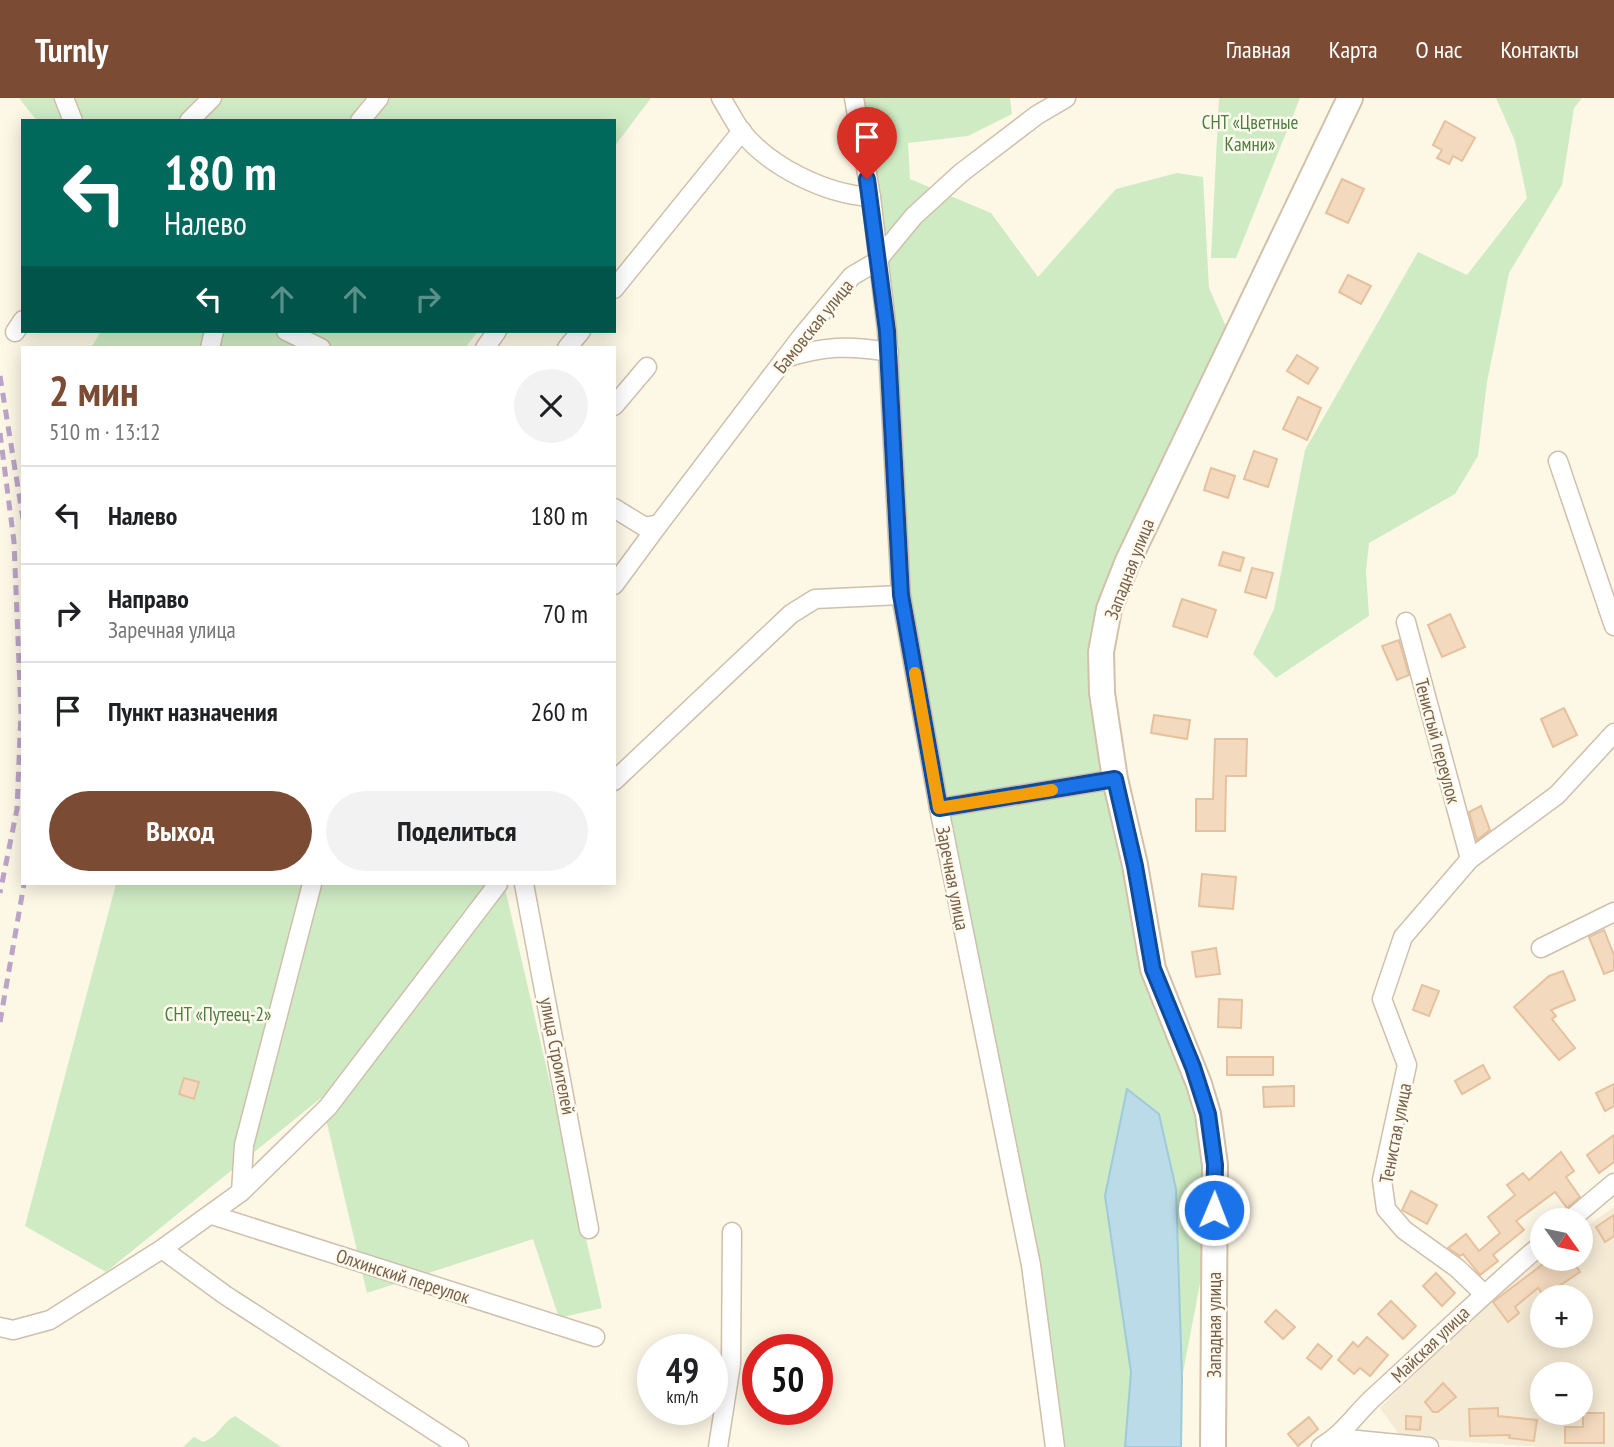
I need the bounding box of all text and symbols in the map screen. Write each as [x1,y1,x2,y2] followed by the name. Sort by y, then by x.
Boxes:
[35,28,108,71] text: Turnly
[1226,34,1291,65] text: Главная
[1329,34,1378,65] text: Карта
[1416,34,1462,65] text: О нас
[1500,34,1579,65] text: Контакты
[837,107,897,179] pin
[1202,110,1298,156] park label: СНТ «Цветные Камни»
[848,118,886,156] icon: arrive
[164,140,277,204] text: 180 m
[49,147,140,238] icon: left
[164,202,247,244] text: Налево
[768,274,858,378] street label: Бамовская улица
[190,280,228,318] icon: left
[263,280,301,318] icon: ahead
[336,280,374,318] icon: ahead
[409,280,447,318] icon: right
[49,363,139,418] text: 2 мин
[514,369,588,443] button: close
[49,417,161,446] text: 510 m · 13:12
[49,496,87,534] icon: left
[108,499,177,532] text: Налево
[530,499,588,532] text: 180 m
[1099,515,1159,623] street label: Западная улица
[108,582,189,615] text: Направо
[49,594,87,632] icon: right
[542,597,588,630] text: 70 m
[108,615,236,644] text: Заречная улица
[1410,676,1466,807] street label: Тенистый переулок
[49,692,87,730] icon: arrive
[108,695,278,728] text: Пункт назначения
[530,695,588,728] text: 260 m
[49,791,312,871] button: Выход
[326,791,588,871] button: Поделиться
[931,824,975,932] street label: Заречная улица
[535,995,581,1117] street label: улица Строителей
[165,1002,271,1026] park label: СНТ «Путеец-2»
[1374,1081,1416,1185] street label: Тенистая улица
[1177,1173,1251,1247] position arrow
[1530,1208,1592,1270] north arrow
[1530,1208,1593,1425] map controls
[333,1243,473,1309] street label: Олхинский переулок
[1202,1272,1226,1378] street label: Западная улица
[1530,1285,1593,1348] button: +
[1386,1301,1474,1387] street label: Майская улица
[742,1334,833,1425] speed limit sign: 50
[666,1347,699,1393] text: 49
[1530,1362,1593,1425] button: −
[667,1385,698,1408] text: km/h

